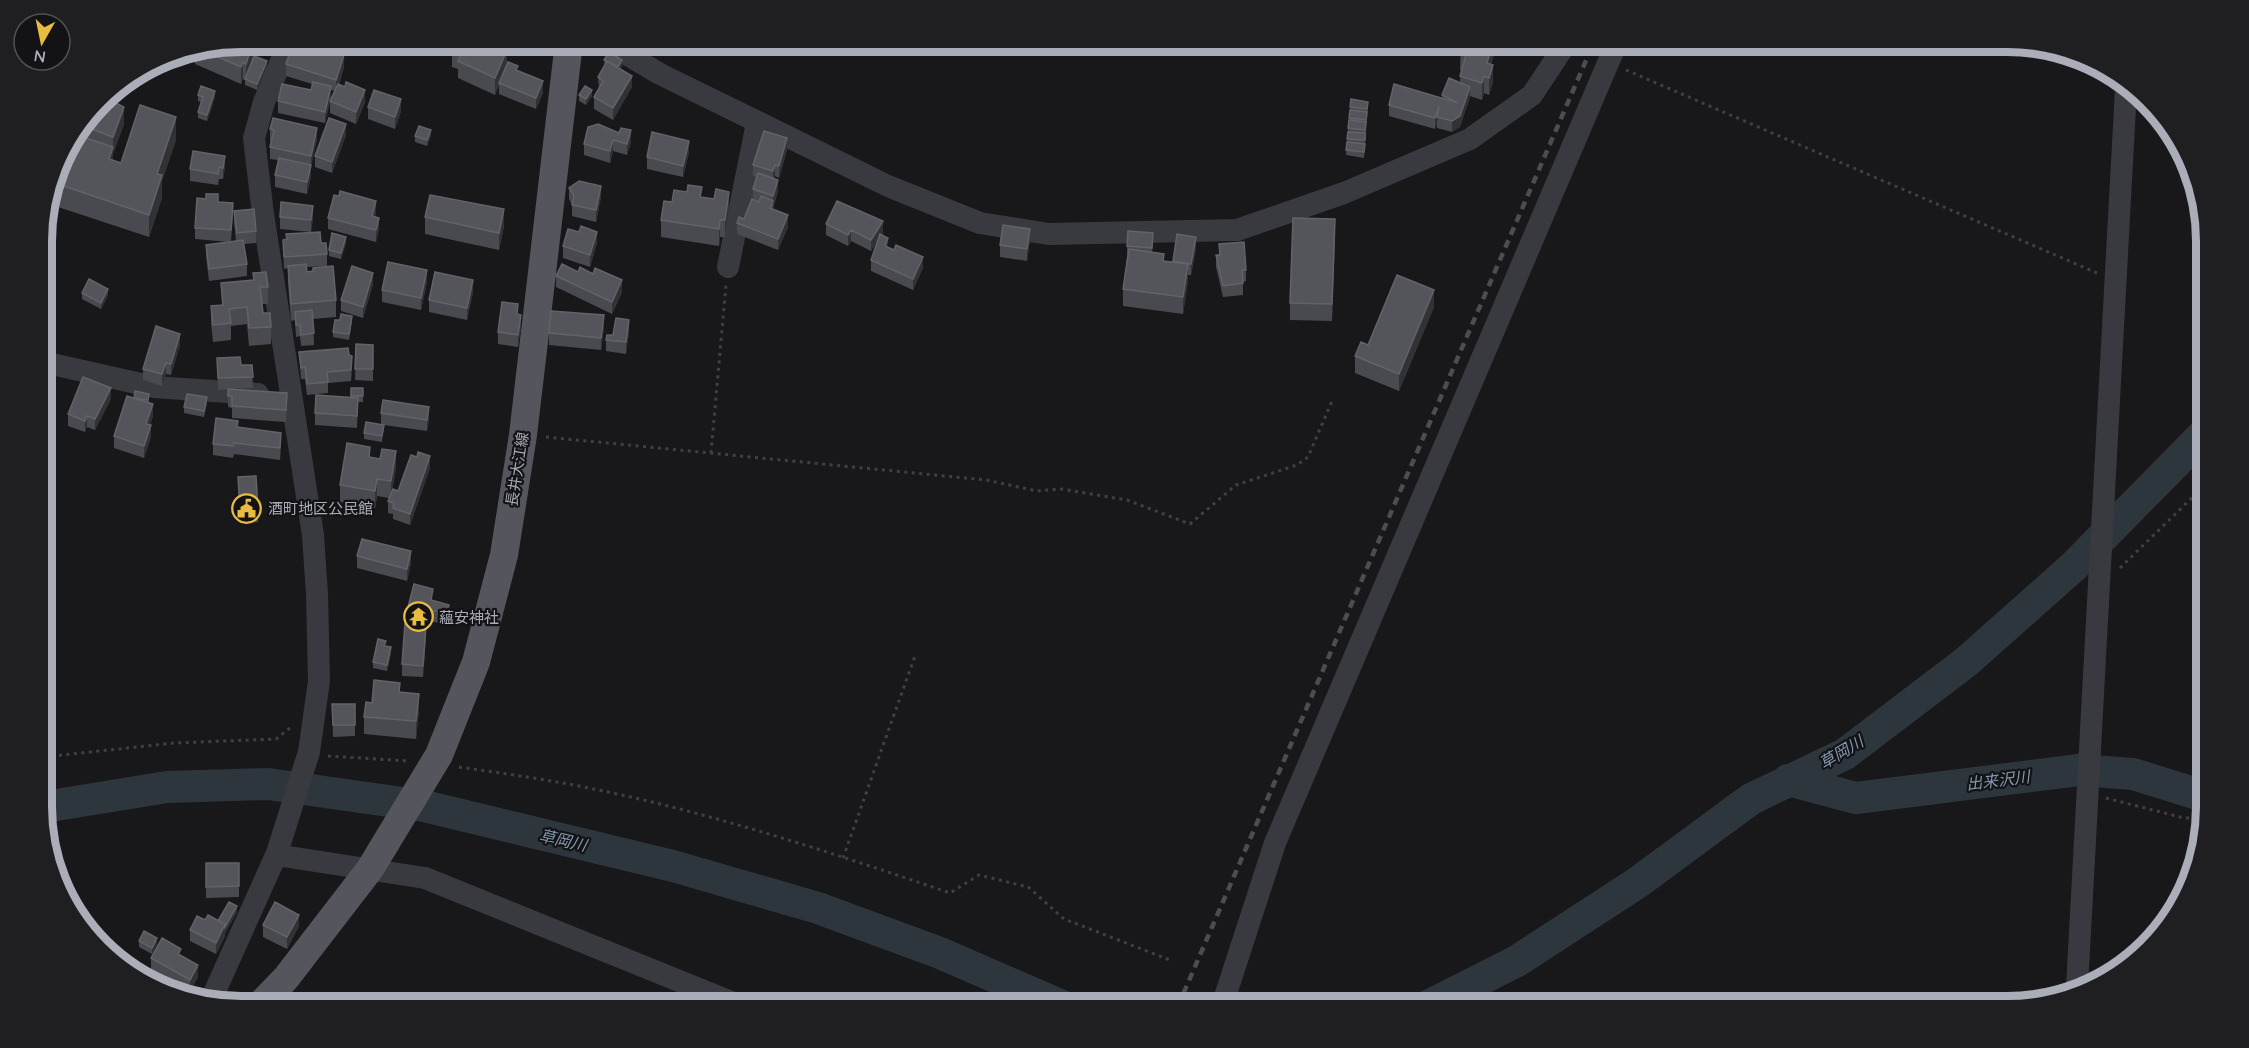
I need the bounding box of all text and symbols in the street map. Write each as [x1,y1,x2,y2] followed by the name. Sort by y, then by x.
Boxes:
[12,12,72,72] north arrow
[32,46,47,68] text: N
[502,430,532,508] street label: 長井大江線
[231,492,263,524] public building icon: 酒町地区公民館
[268,499,373,518] place label: 酒町地区公民館
[402,601,434,633] temple icon: 蘊安神社
[439,608,499,627] place label: 蘊安神社
[1815,730,1868,773] water label: 草岡川
[1965,766,2033,794] water label: 出来沢川
[537,825,591,856] water label: 草岡川

